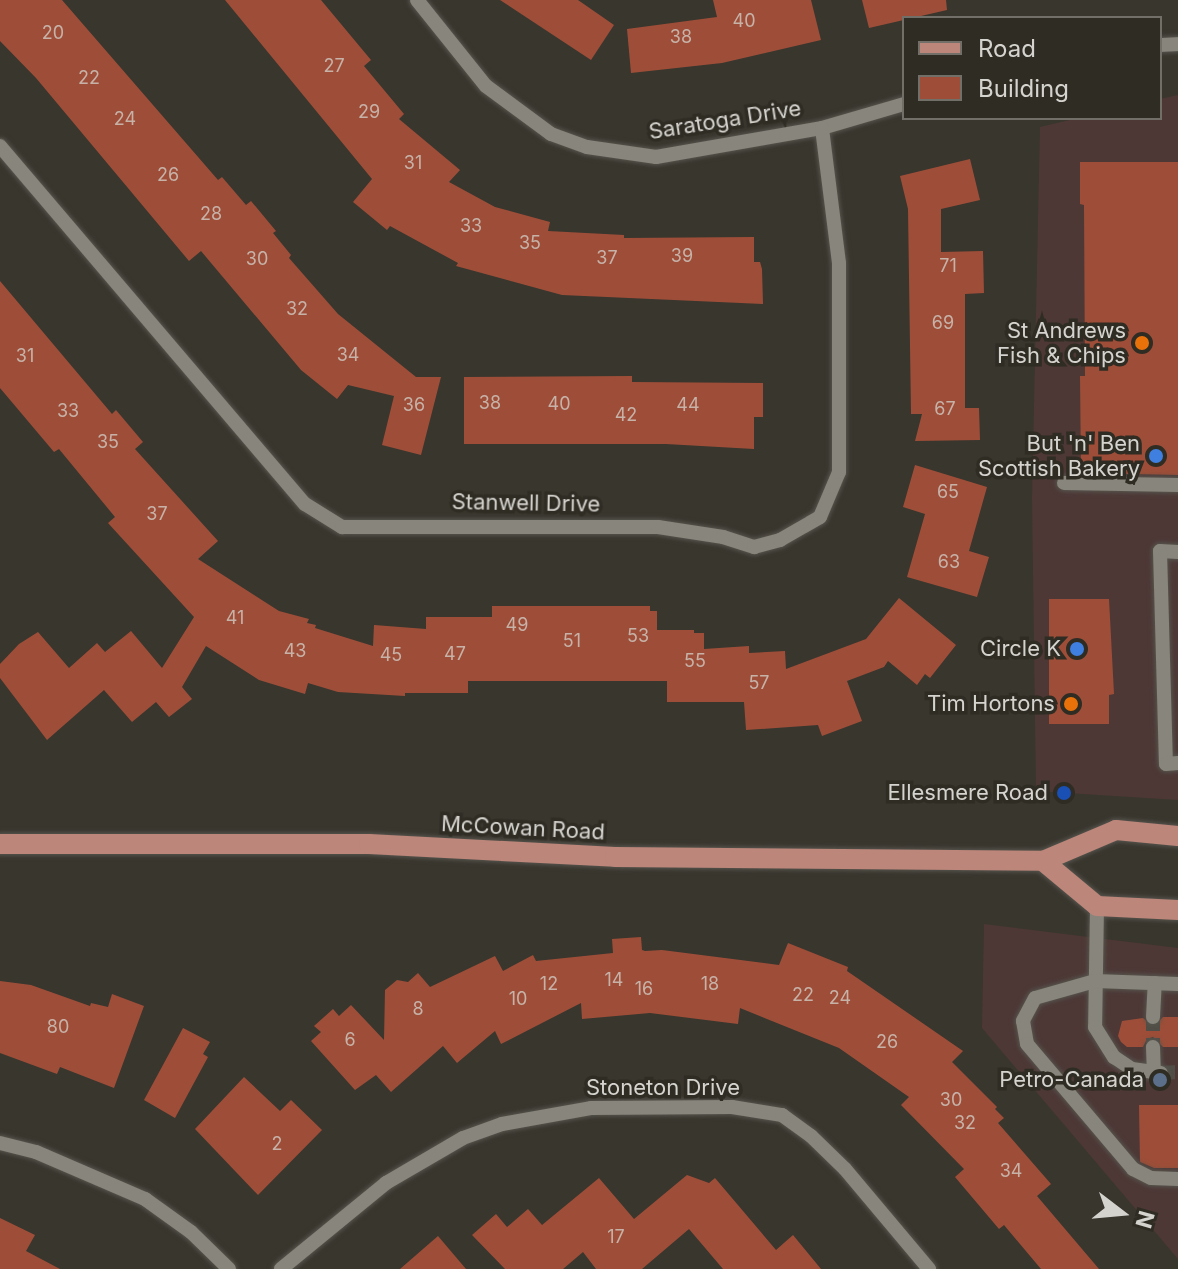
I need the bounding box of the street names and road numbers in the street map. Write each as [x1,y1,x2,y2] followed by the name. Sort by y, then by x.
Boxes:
[647,95,803,145] street label: Saratoga Drive
[451,489,601,517] street label: Stanwell Drive
[440,811,606,845] street label: McCowan Road
[586,1075,740,1101] street label: Stoneton Drive

